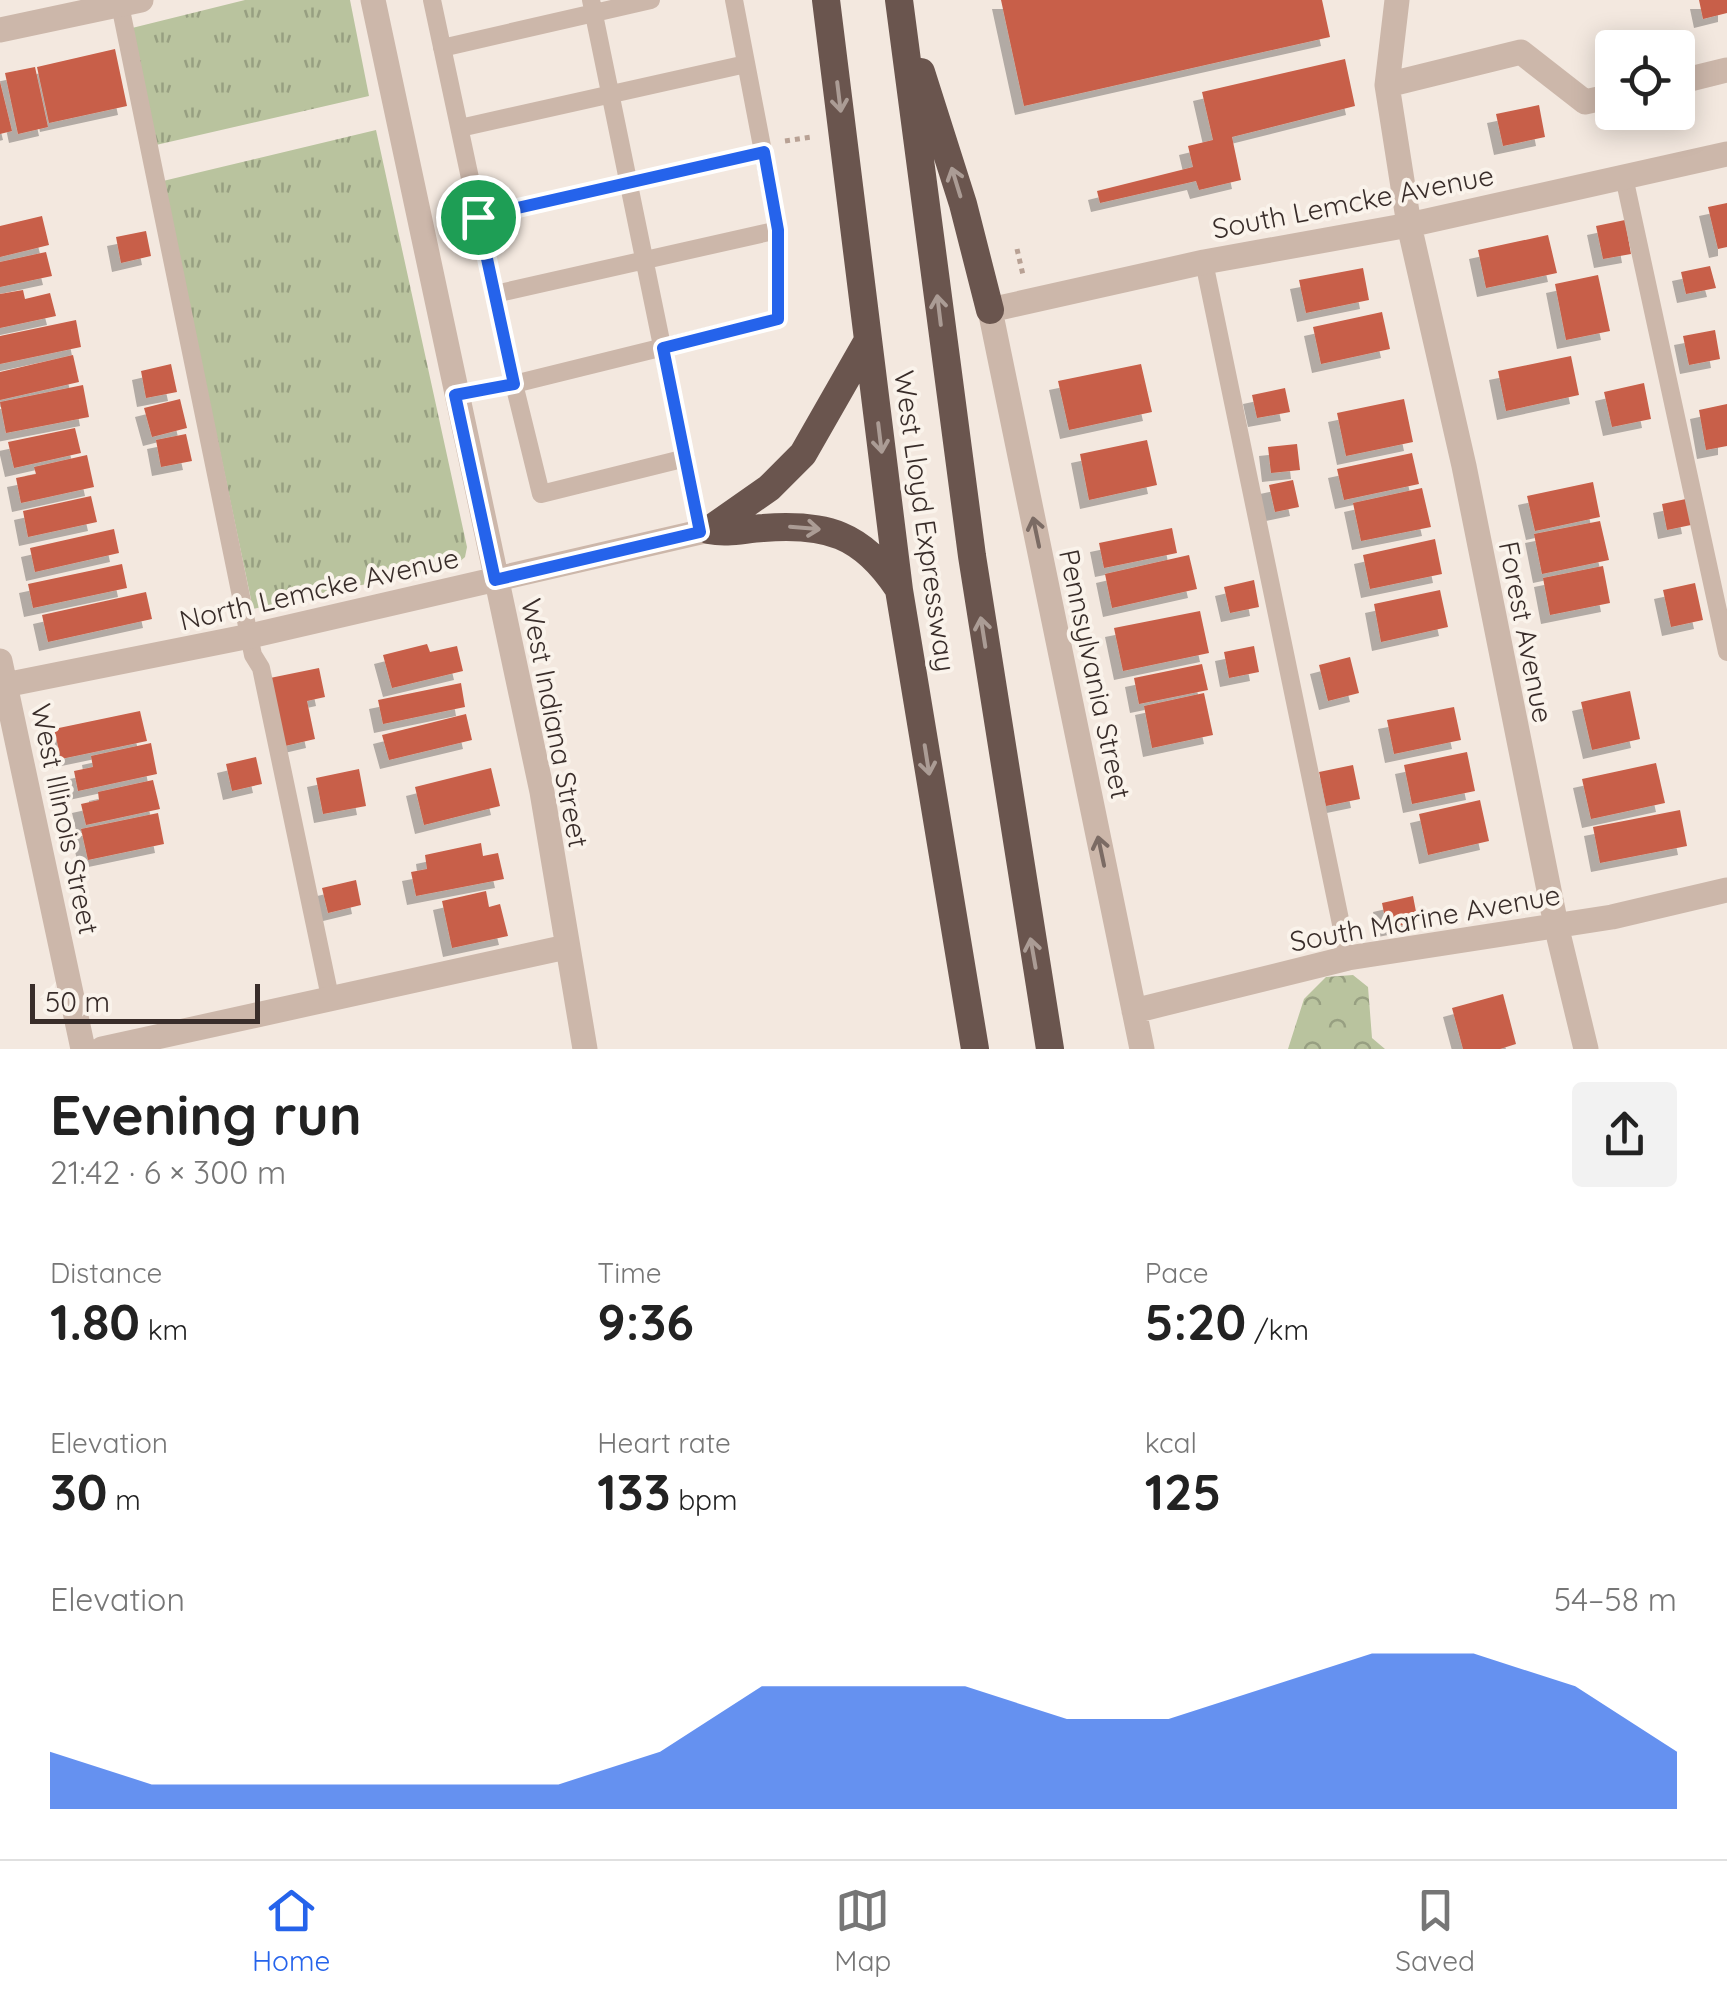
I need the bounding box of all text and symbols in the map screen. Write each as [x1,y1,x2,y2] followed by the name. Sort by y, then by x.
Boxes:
[1595,30,1695,130] map controls
[1595,30,1695,130] button: locate
[830,80,849,112] one-way arrow
[1209,157,1497,246] street label: South Lemcke Avenue
[946,167,964,199] one-way arrow
[436,175,521,260] pin
[451,190,506,245] icon: arrive
[930,294,948,326] one-way arrow
[887,368,964,674] street label: West Lloyd Expressway
[871,422,889,454] one-way arrow
[1025,517,1044,549] one-way arrow
[788,518,821,537] one-way arrow
[1492,538,1561,726] street label: Forest Avenue
[176,539,462,638] street label: North Lemcke Avenue
[1052,546,1139,802] street label: Pennsylvania Street
[514,595,597,850] street label: West Indiana Street
[973,616,992,648] one-way arrow
[24,700,107,937] street label: West Illinois Street
[918,743,937,776] one-way arrow
[1090,836,1109,868] one-way arrow
[1287,876,1563,959] street label: South Marine Avenue
[1023,937,1042,970] one-way arrow
[30,979,260,1024] scale bar
[45,984,110,1019] text: 50 m
[50,1080,362,1149] text: Evening run
[1572,1082,1677,1187] button: share
[50,1152,286,1192] text: 21:42 · 6 × 300 m
[50,1255,162,1290] text: Distance
[597,1255,662,1290] text: Time
[1145,1255,1209,1290] text: Pace
[50,1290,140,1353] text: 1.80
[597,1290,694,1353] text: 9:36
[1145,1290,1246,1353] text: 5:20
[140,1312,188,1347] text: km
[1246,1312,1309,1347] text: /km
[50,1425,168,1460] text: Elevation
[597,1425,731,1460] text: Heart rate
[1145,1425,1197,1460] text: kcal
[50,1460,108,1523] text: 30
[597,1460,670,1523] text: 133
[1145,1460,1221,1523] text: 125
[108,1482,141,1517] text: m
[670,1482,738,1517] text: bpm
[50,1579,185,1619] text: Elevation
[1554,1579,1677,1619] text: 54–58 m
[252,1883,330,1978] tab: Home
[834,1883,891,1978] tab: Map
[1395,1883,1475,1978] tab: Saved

